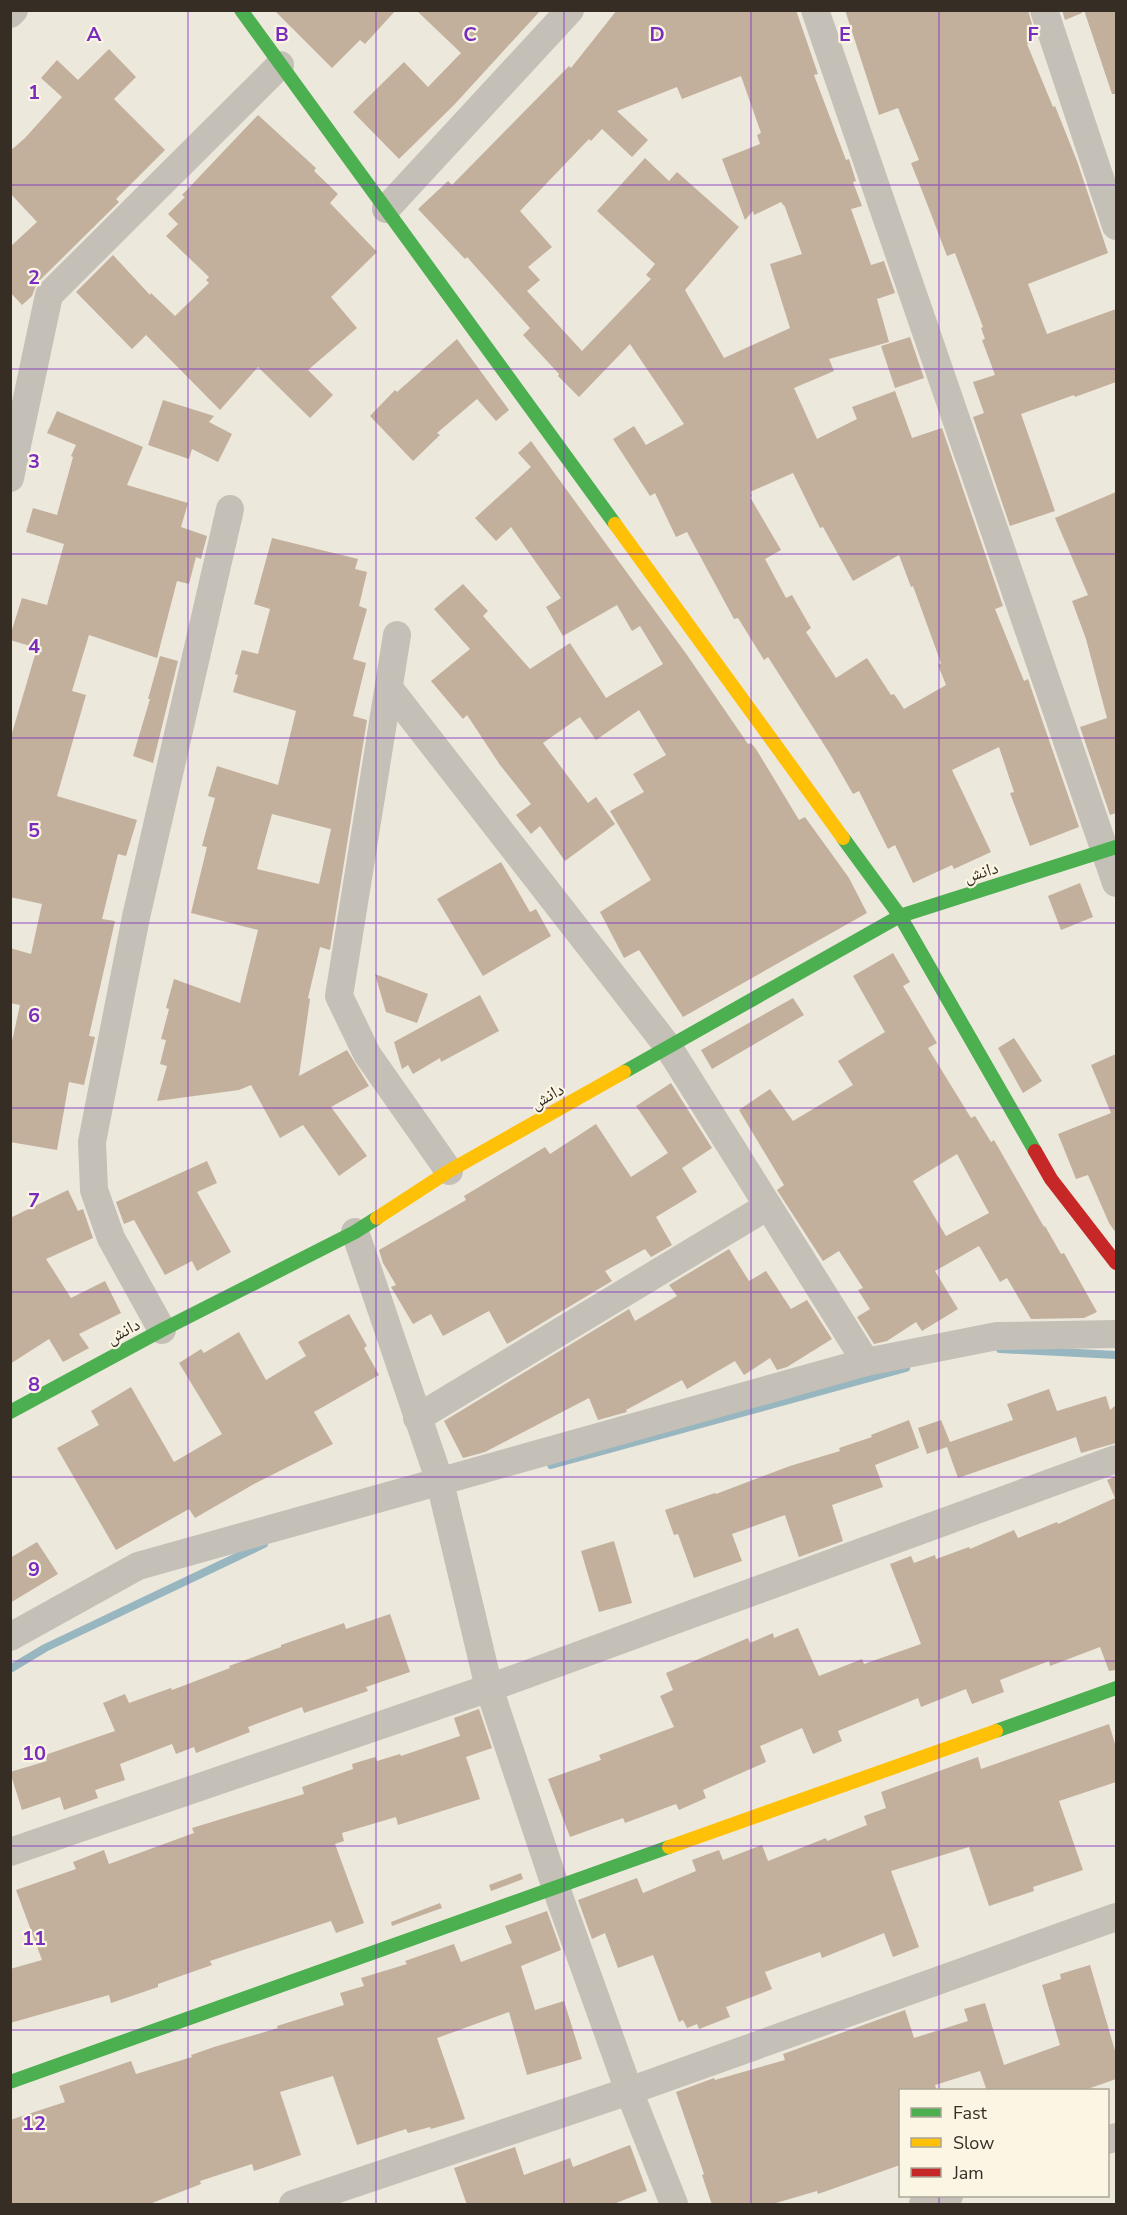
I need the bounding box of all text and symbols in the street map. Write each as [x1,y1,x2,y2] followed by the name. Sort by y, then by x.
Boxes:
[87,21,102,48] text: A
[275,21,289,48] text: B
[463,21,477,48] text: C
[649,21,665,48] text: D
[839,21,851,48] text: E
[1027,21,1039,48] text: F
[28,79,40,106] text: 1
[28,264,40,291] text: 2
[28,448,40,475] text: 3
[28,633,40,660] text: 4
[28,817,40,844] text: 5
[961,855,1001,889] street label: دانش
[28,1002,40,1029] text: 6
[526,1077,568,1115] street label: دانش
[28,1187,40,1214] text: 7
[102,1312,144,1350] street label: دانش
[28,1371,40,1398] text: 8
[28,1556,40,1583] text: 9
[22,1740,46,1767] text: 10
[22,1925,46,1952] text: 11
[899,2089,1109,2197] legend
[953,2101,988,2125] text: Fast
[22,2110,46,2137] text: 12
[953,2131,994,2155] text: Slow
[952,2161,984,2185] text: Jam

